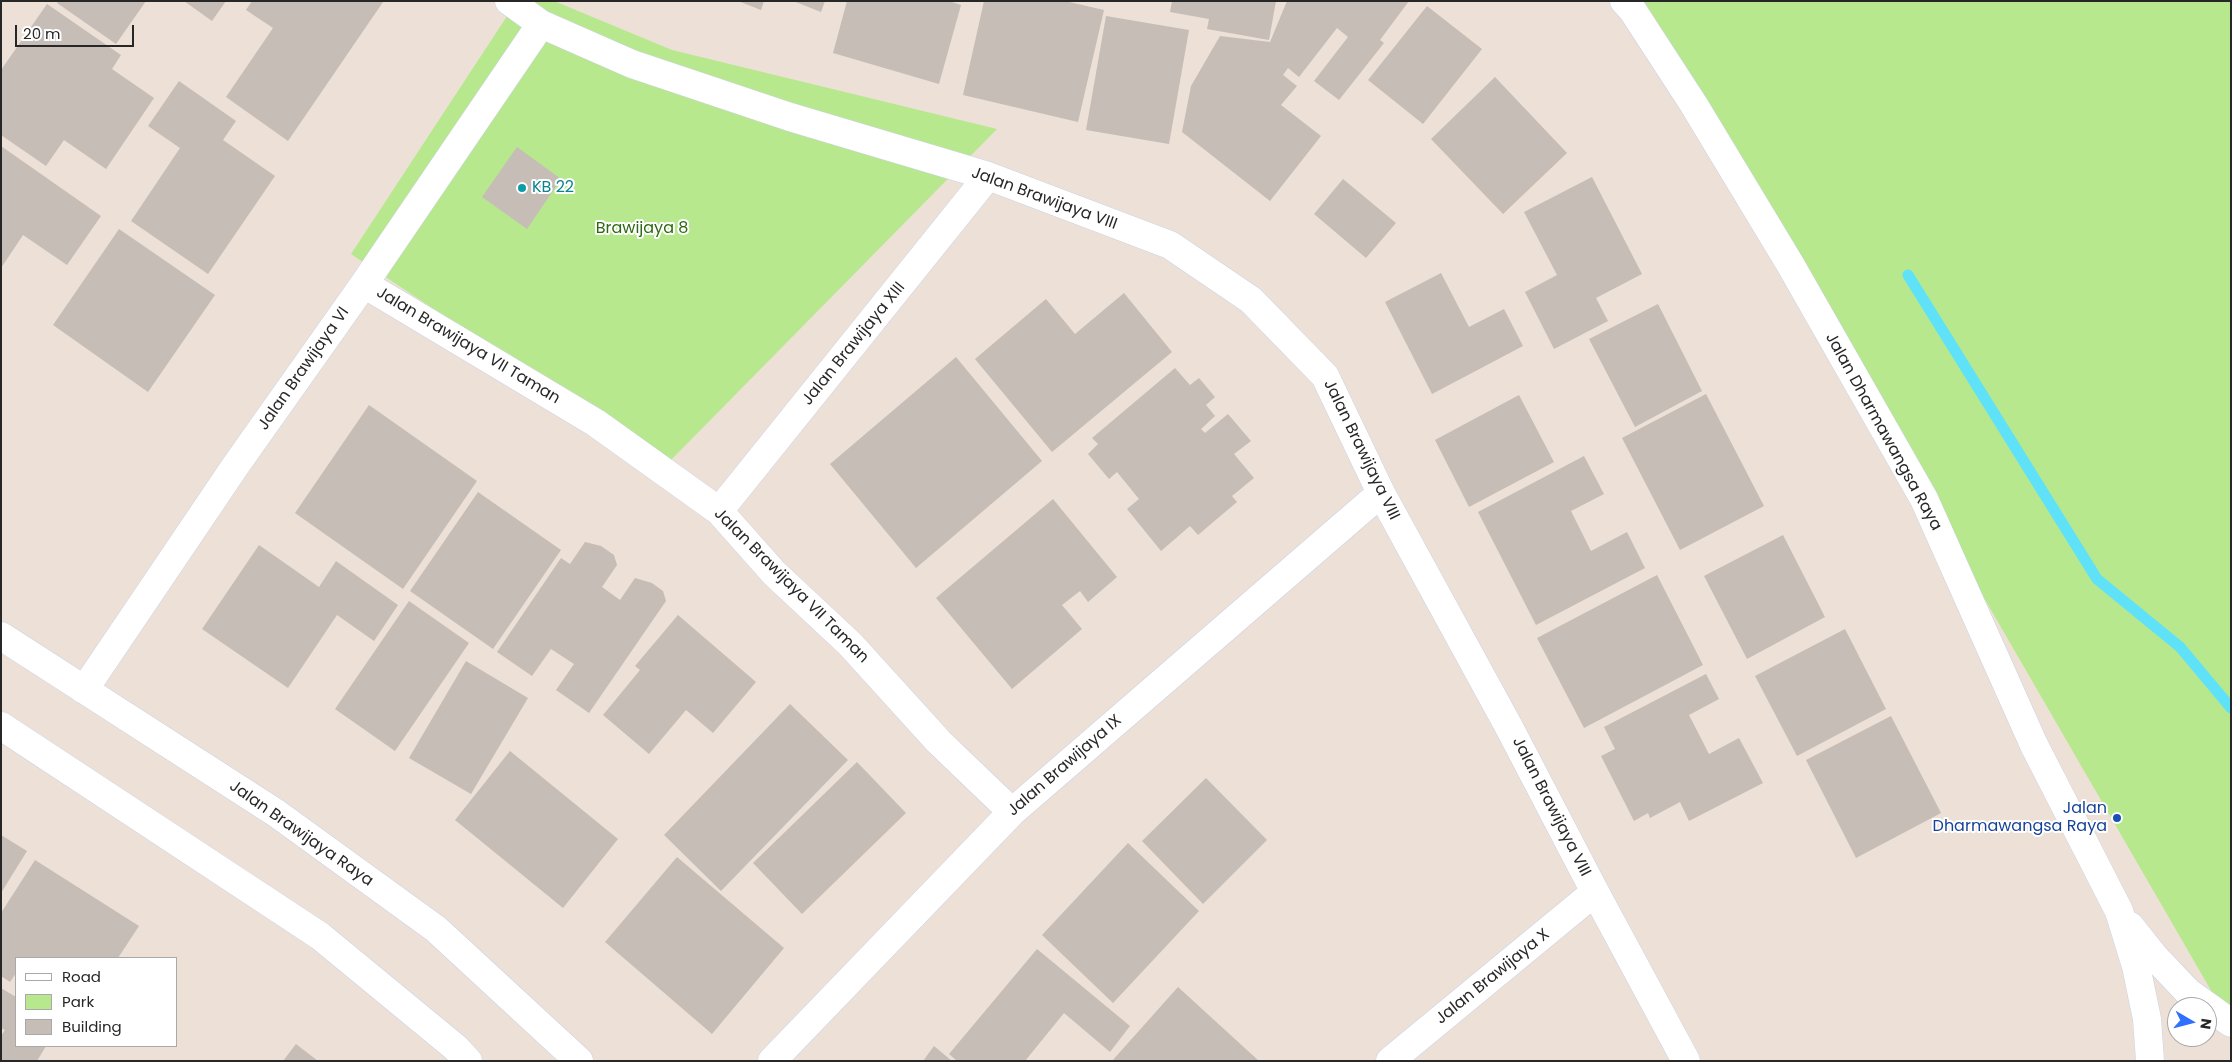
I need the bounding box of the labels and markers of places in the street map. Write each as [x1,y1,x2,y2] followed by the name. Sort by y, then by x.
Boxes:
[532,178,574,198] place label: KB 22
[516,182,528,194] marker: KB 22
[1933,799,2107,837] place label: Jalan Dharmawangsa Raya
[2111,812,2123,824] marker: Jalan Dharmawangsa Raya

